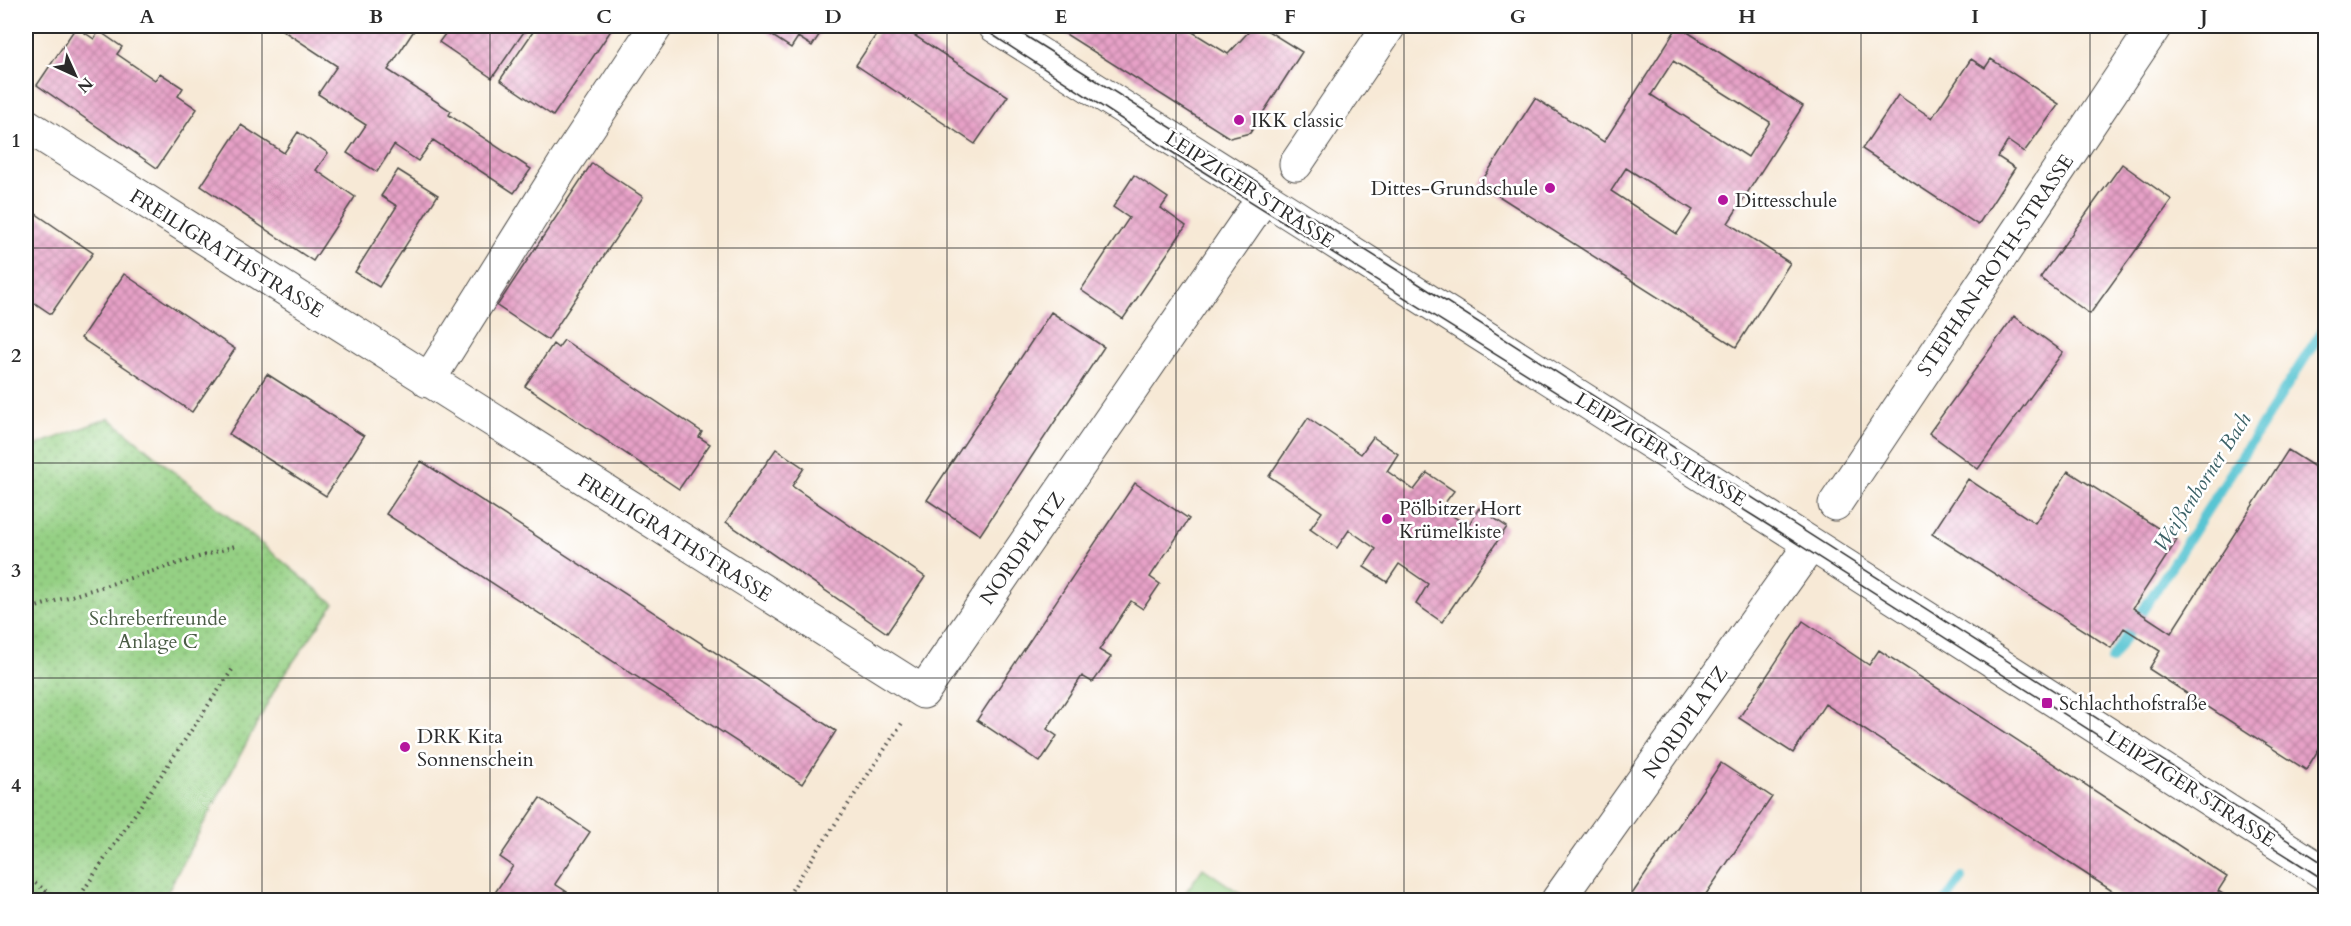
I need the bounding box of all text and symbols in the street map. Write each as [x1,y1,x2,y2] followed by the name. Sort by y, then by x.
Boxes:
[139,3,155,30] text: A
[369,3,383,30] text: B
[596,3,612,30] text: C
[824,3,842,30] text: D
[1055,3,1067,30] text: E
[1284,3,1296,30] text: F
[1510,3,1526,30] text: G
[1738,3,1756,30] text: H
[1971,3,1979,30] text: I
[2197,3,2208,30] text: J
[45,45,105,105] north arrow
[72,72,98,98] text: N
[1251,107,1344,134] place label: IKK classic
[1232,113,1246,127] marker: IKK classic
[1160,125,1340,254] street label: LEIPZIGER STRASSE
[11,127,21,154] text: 1
[1911,149,2080,382] street label: STEPHAN-ROTH-STRASSE
[1371,175,1538,202] place label: Dittes-Grundschule
[1543,181,1557,195] marker: Dittes-Grundschule
[125,183,329,324] street label: FREILIGRATHSTRASSE
[1735,187,1837,214] place label: Dittesschule
[1716,193,1730,207] marker: Dittesschule
[11,342,21,369] text: 2
[1570,386,1751,513] street label: LEIPZIGER STRASSE
[2147,407,2258,557] water label: Weißenborner Bach
[573,467,777,608] street label: FREILIGRATHSTRASSE
[974,487,1071,610] street label: NORDPLATZ
[1399,495,1522,545] place label: Pölbitzer Hort Krümelkiste
[1380,512,1394,526] marker: Pölbitzer Hort Krümelkiste
[11,557,21,584] text: 3
[89,605,227,655] park label: Schreberfreunde Anlage C
[1637,661,1734,784] street label: NORDPLATZ
[2059,690,2207,717] place label: Schlachthofstraße
[2040,696,2054,710] marker: Schlachthofstraße
[417,723,535,773] place label: DRK Kita Sonnenschein
[2101,724,2281,853] street label: LEIPZIGER STRASSE
[398,740,412,754] marker: DRK Kita Sonnenschein
[11,772,21,799] text: 4

